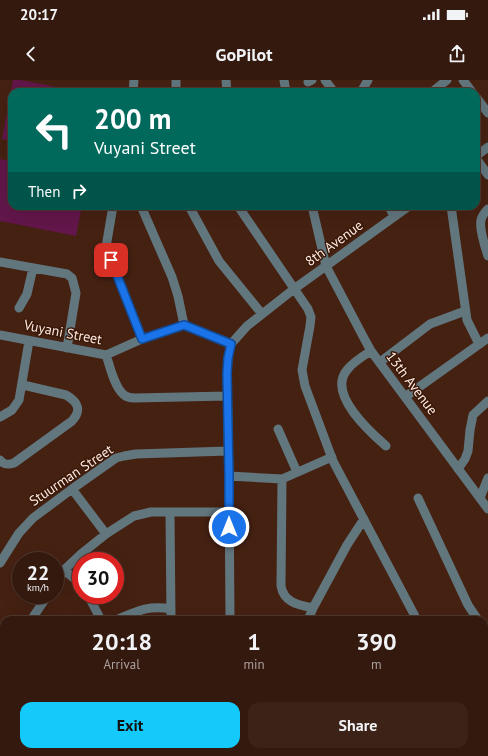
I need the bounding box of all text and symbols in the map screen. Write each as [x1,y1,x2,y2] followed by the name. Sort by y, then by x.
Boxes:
[20,5,58,24] text: 20:17
[20,43,42,65] icon: back
[215,43,273,66] text: GoPilot
[446,43,468,65] icon: share
[94,100,171,137] text: 200 m
[28,104,80,156] icon: left
[94,136,196,159] text: Vuyani Street
[68,180,90,202] icon: right
[28,182,60,201] text: Then
[302,216,366,270] street label: 8th Avenue
[94,243,128,277] pin
[100,249,122,271] icon: arrive
[21,315,104,348] street label: Vuyani Street
[382,348,442,418] street label: 13th Avenue
[26,440,117,510] street label: Stuurman Street
[208,506,250,548] position arrow
[72,552,124,604] speed limit sign: 30
[27,560,49,586] text: 22
[27,581,49,594] text: km/h
[91,626,152,657] text: 20:18
[247,626,261,657] text: 1
[356,626,397,657] text: 390
[104,656,140,673] text: Arrival
[243,656,265,673] text: min
[371,656,382,673] text: m
[20,702,240,748] button: Exit
[248,702,468,748] button: Share

